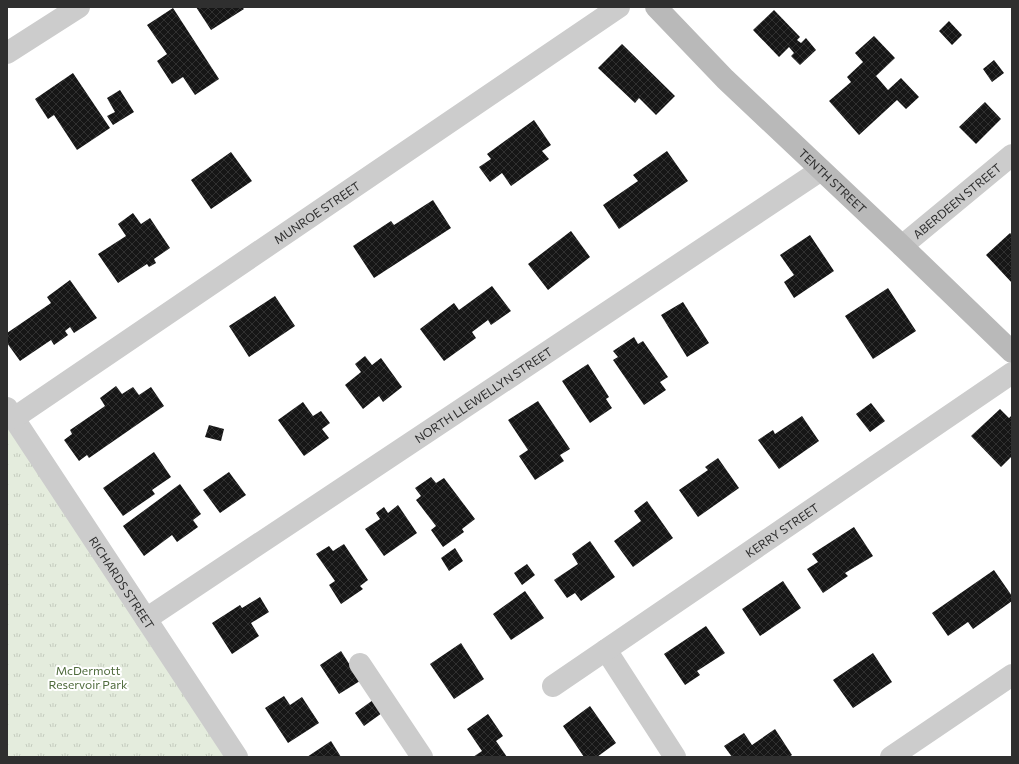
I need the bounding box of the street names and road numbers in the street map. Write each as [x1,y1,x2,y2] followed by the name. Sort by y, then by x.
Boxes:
[796,146,870,216] street label: TENTH STREET
[910,160,1004,241] street label: ABERDEEN STREET
[271,178,363,246] street label: MUNROE STREET
[412,344,555,445] street label: NORTH LLEWELLYN STREET
[743,500,821,560] street label: KERRY STREET
[87,534,158,632] street label: RICHARDS STREET

